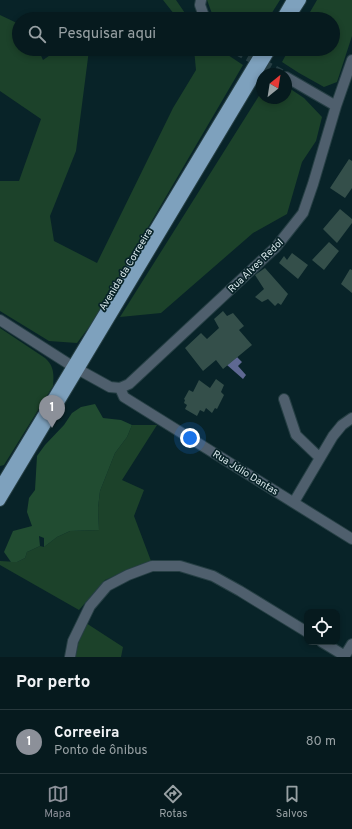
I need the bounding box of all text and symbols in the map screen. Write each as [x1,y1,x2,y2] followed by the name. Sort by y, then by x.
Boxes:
[12,12,340,56] search box
[26,23,48,45] icon: search
[58,25,156,44] text: Pesquisar aqui
[256,68,292,104] north arrow
[97,226,156,313] street label: Avenida da Correeira
[226,236,286,296] street label: Rua Alves Redol
[39,395,65,428] pin: 1
[180,428,200,448] your location
[210,448,281,499] street label: Rua Júlio Dantas
[304,609,340,645] map controls
[304,609,340,645] button: locate
[16,672,90,694] text: Por perto
[54,724,119,743] text: Correeira
[26,734,32,750] text: 1
[306,734,336,750] text: 80 m
[54,743,148,759] text: Ponto de ônibus
[44,783,71,821] tab: Mapa
[159,783,187,821] tab: Rotas
[276,783,308,821] tab: Salvos

